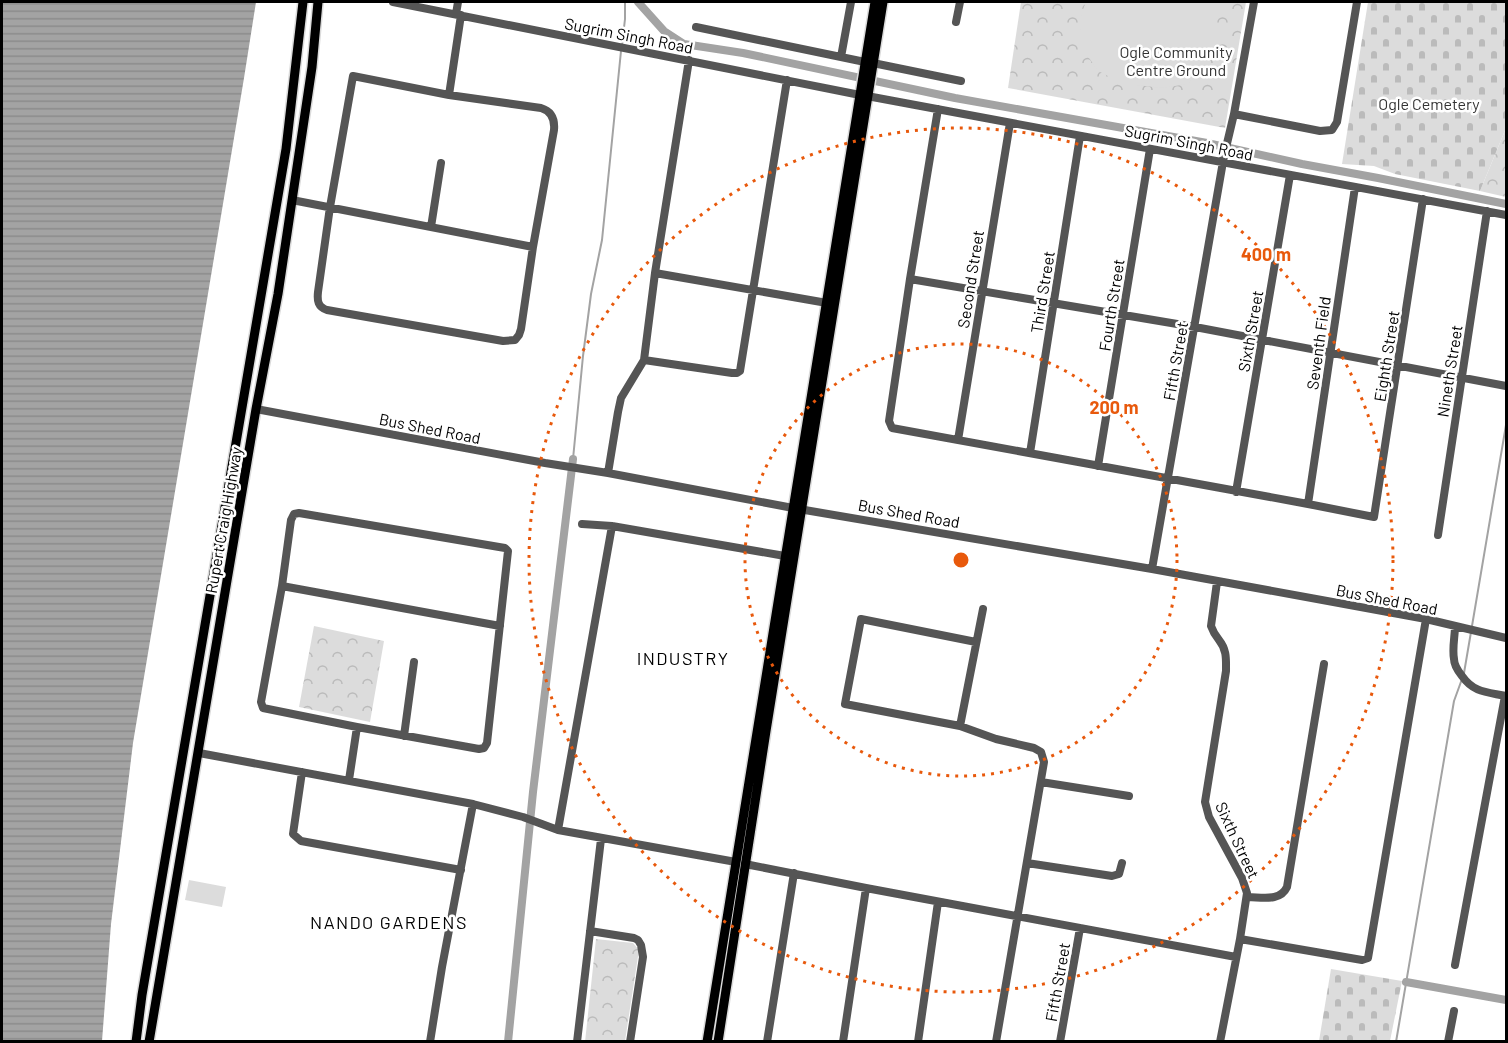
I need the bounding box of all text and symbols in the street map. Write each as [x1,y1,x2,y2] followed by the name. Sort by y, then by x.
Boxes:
[563,13,695,57] street label: Sugrim Singh Road
[1119,42,1233,79] park label: Ogle Community Centre Ground
[1378,94,1480,113] park label: Ogle Cemetery
[1123,120,1255,164] street label: Sugrim Singh Road
[953,229,987,329] street label: Second Street
[1241,243,1291,265] text: 400 m
[1026,249,1058,335] street label: Third Street
[1094,258,1128,352] street label: Fourth Street
[1233,289,1267,373] street label: Sixth Street
[1302,295,1334,391] street label: Seventh Field
[1369,309,1403,403] street label: Eighth Street
[1159,320,1191,402] street label: Fifth Street
[1432,324,1466,418] street label: Nineth Street
[1089,396,1139,418] text: 200 m
[378,409,482,447] street label: Bus Shed Road
[201,445,245,595] street label: Rupert Craig Highway
[857,495,961,531] street label: Bus Shed Road
[951,550,971,570] centre of rings
[1335,580,1439,618] street label: Bus Shed Road
[637,647,729,669] district label: INDUSTRY
[1212,799,1264,881] street label: Sixth Street
[310,911,468,933] district label: NANDO GARDENS
[1041,941,1073,1023] street label: Fifth Street

